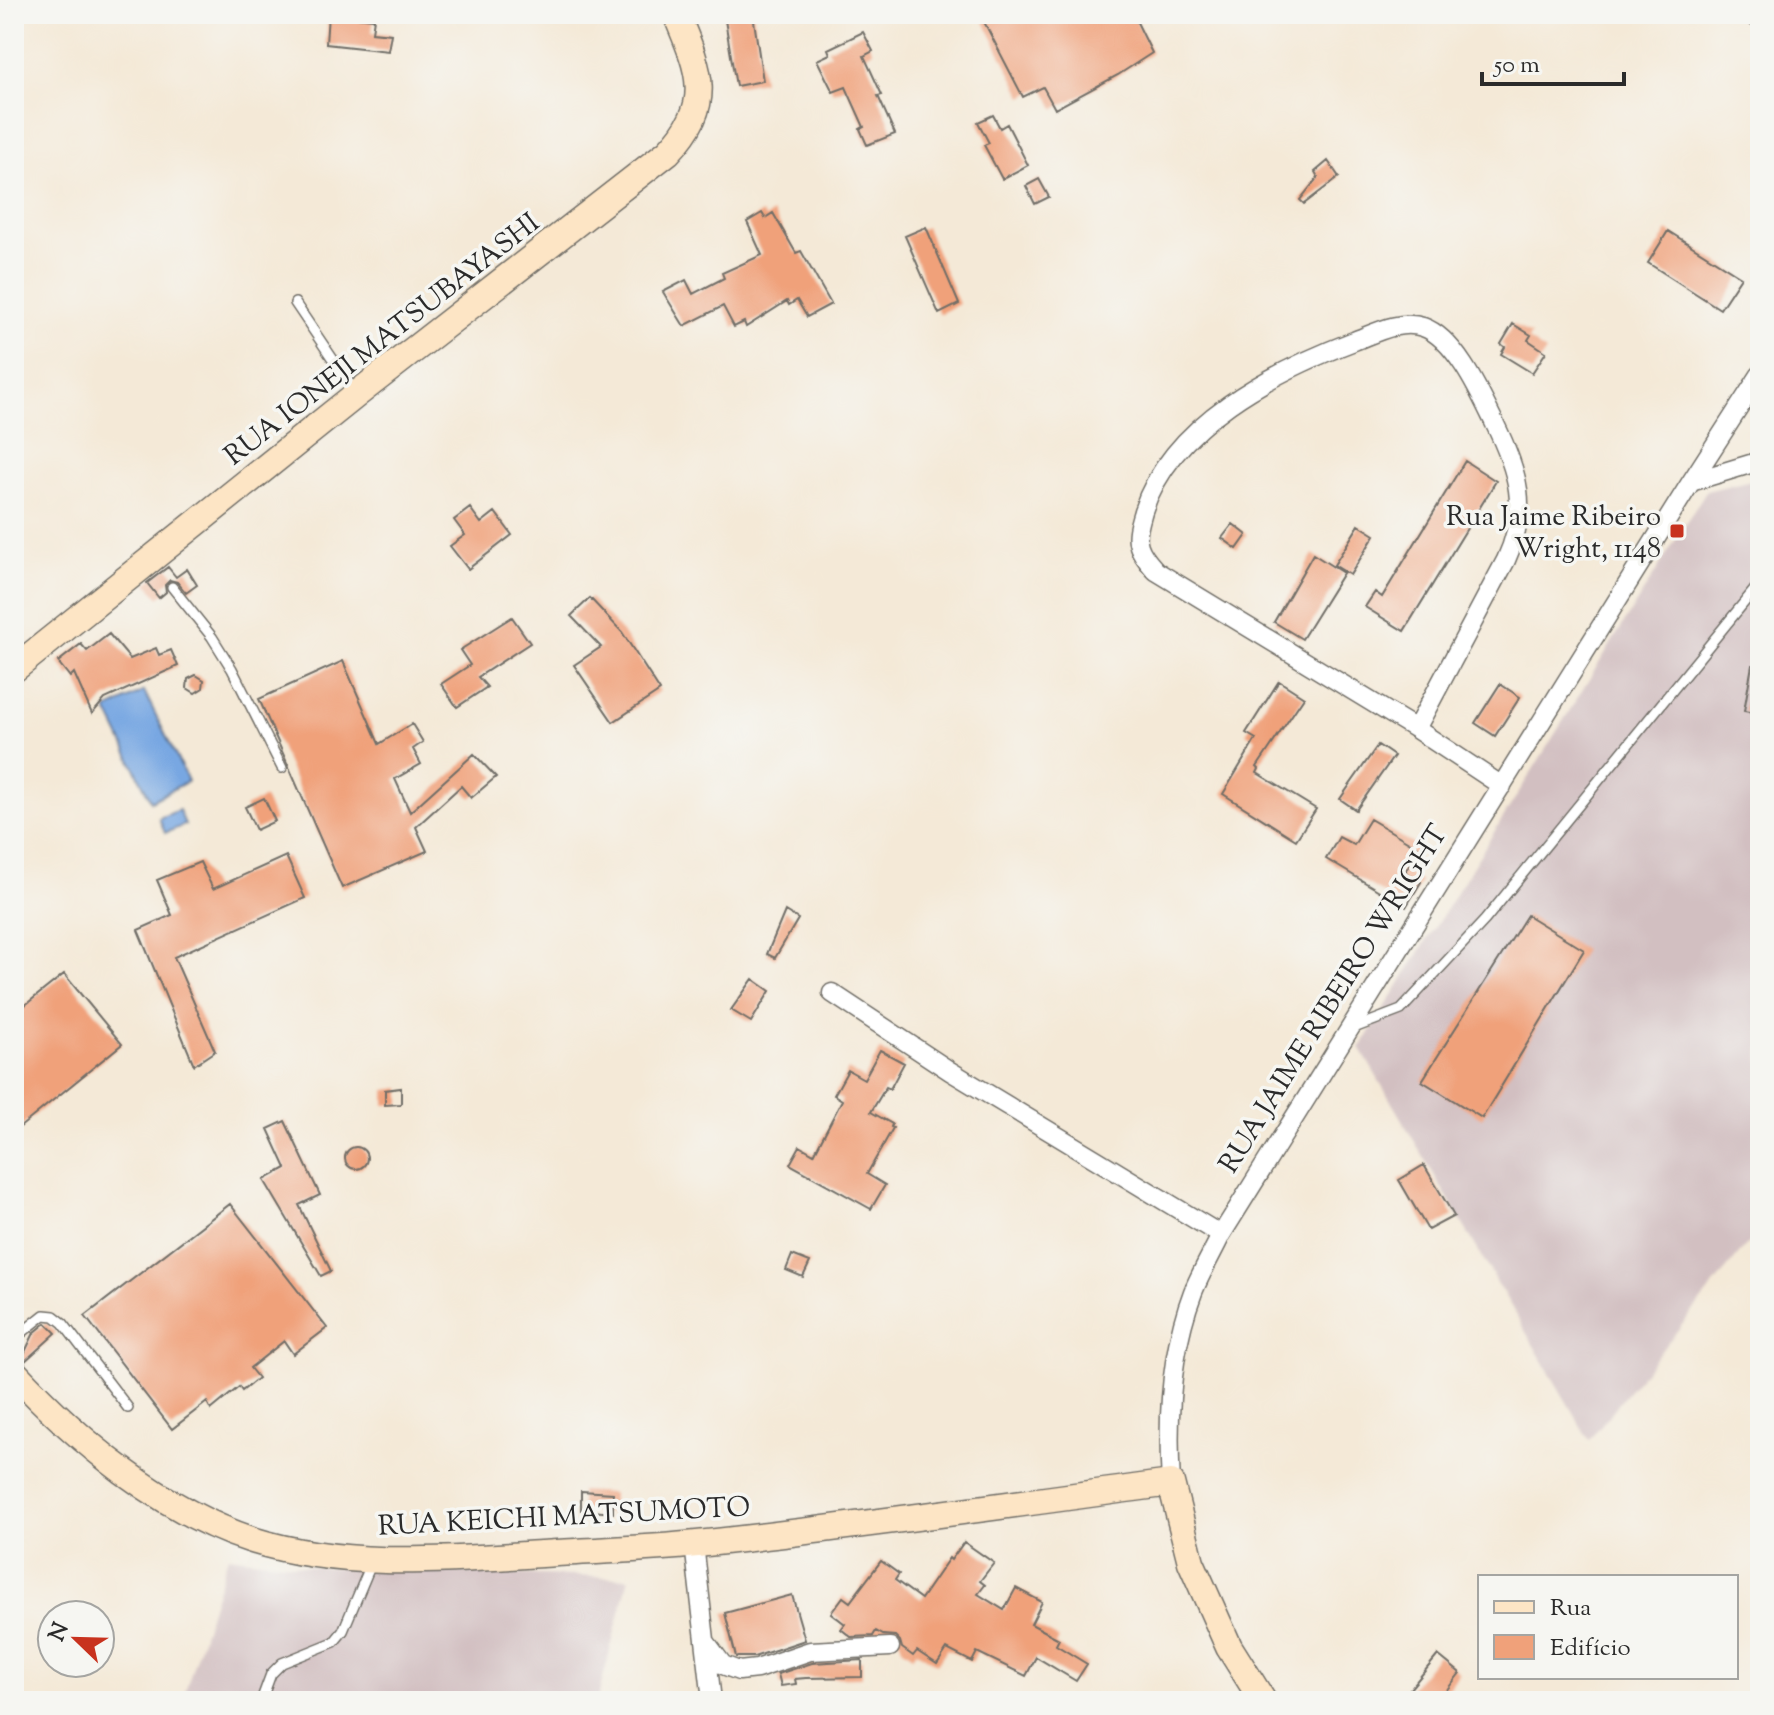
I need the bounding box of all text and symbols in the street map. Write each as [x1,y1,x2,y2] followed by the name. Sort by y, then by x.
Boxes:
[1482,36,1624,86] scale bar
[1492,49,1540,83] text: 50 m
[217,204,549,476] street label: RUA IONEJI MATSUBAYASHI
[1446,498,1661,570] place label: Rua Jaime Ribeiro Wright, 1148
[1668,522,1686,540] marker: Rua Jaime Ribeiro Wright, 1148
[1210,817,1459,1182] street label: RUA JAIME RIBEIRO WRIGHT
[377,1488,751,1548] street label: RUA KEICHI MATSUMOTO
[1478,1575,1738,1679] legend
[1550,1592,1591,1626] text: Rua
[36,1599,116,1679] north arrow
[42,1618,79,1647] text: N
[1550,1632,1631,1666] text: Edifício

